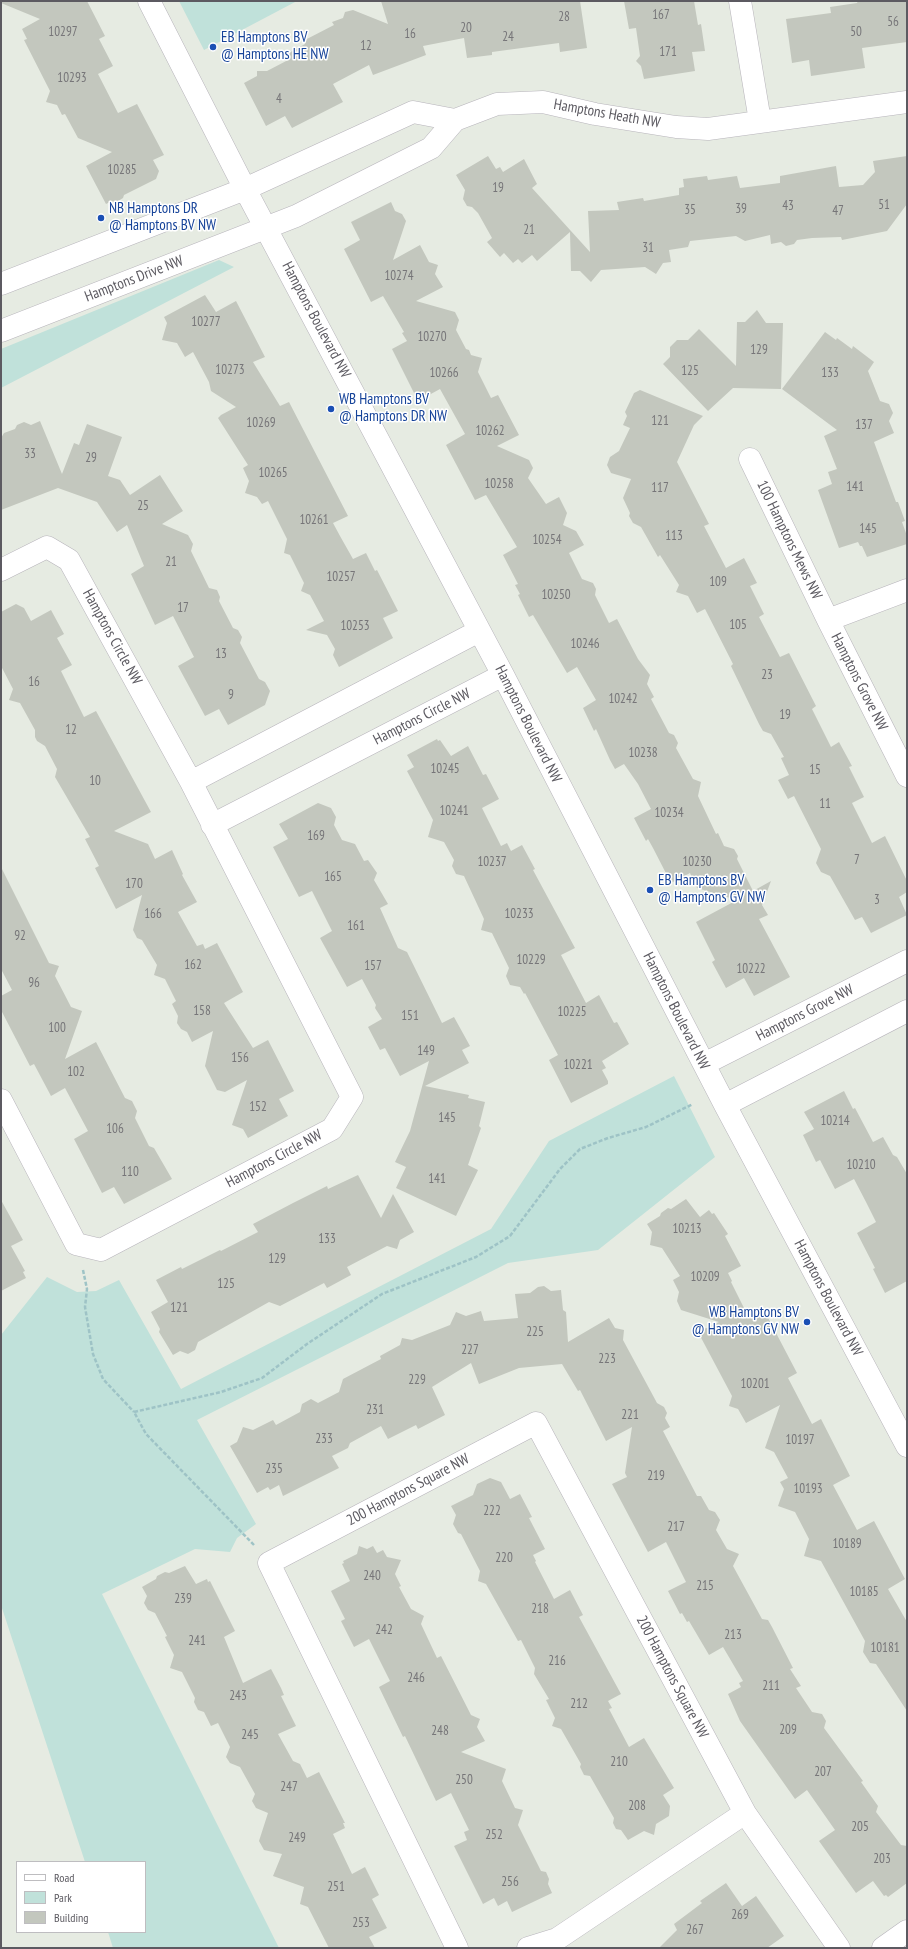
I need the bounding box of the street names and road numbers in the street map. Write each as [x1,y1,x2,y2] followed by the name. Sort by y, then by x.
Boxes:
[552,96,662,132] street label: Hamptons Heath NW
[82,252,186,306] street label: Hamptons Drive NW
[278,259,354,381] street label: Hamptons Boulevard NW
[752,478,826,602] street label: 100 Hamptons Mews NW
[78,586,146,688] street label: Hamptons Circle NW
[827,630,891,734] street label: Hamptons Grove NW
[491,662,565,786] street label: Hamptons Boulevard NW
[371,685,473,749] street label: Hamptons Circle NW
[639,949,713,1073] street label: Hamptons Boulevard NW
[753,981,857,1045] street label: Hamptons Grove NW
[223,1126,325,1192] street label: Hamptons Circle NW
[790,1237,866,1359] street label: Hamptons Boulevard NW
[344,1450,472,1530] street label: 200 Hamptons Square NW
[632,1613,712,1741] street label: 200 Hamptons Square NW

